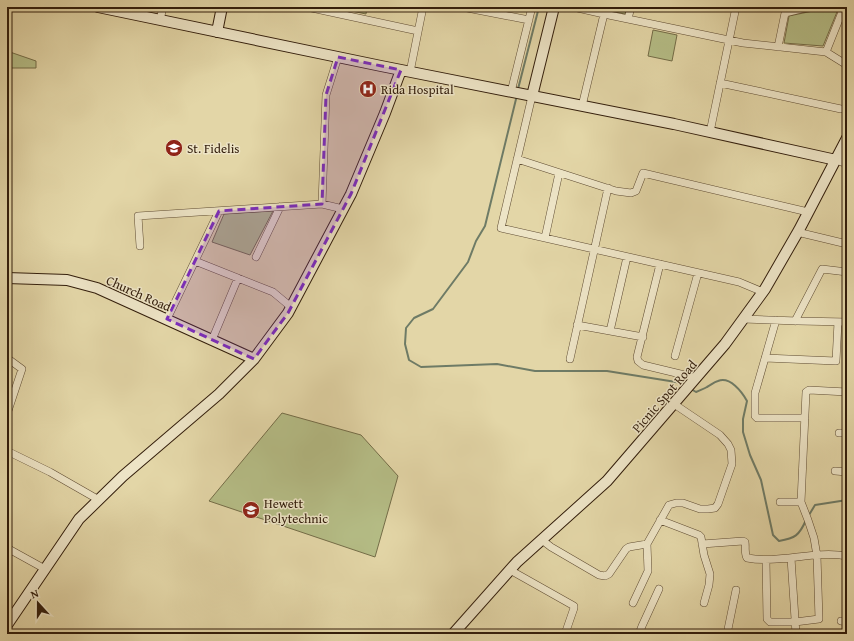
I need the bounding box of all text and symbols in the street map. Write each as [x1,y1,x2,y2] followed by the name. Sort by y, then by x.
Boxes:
[358,79,378,99] hospital icon: Rida Hospital
[381,80,454,99] place label: Rida Hospital
[164,138,184,158] school or university icon: St. Fidelis
[187,139,239,158] place label: St. Fidelis
[103,271,174,316] street label: Church Road
[627,356,701,437] street label: Picnic Spot Road
[264,494,328,528] place label: Hewett Polytechnic
[241,500,261,520] school or university icon: Hewett Polytechnic
[18,583,58,623] north arrow
[28,585,41,602] text: N

